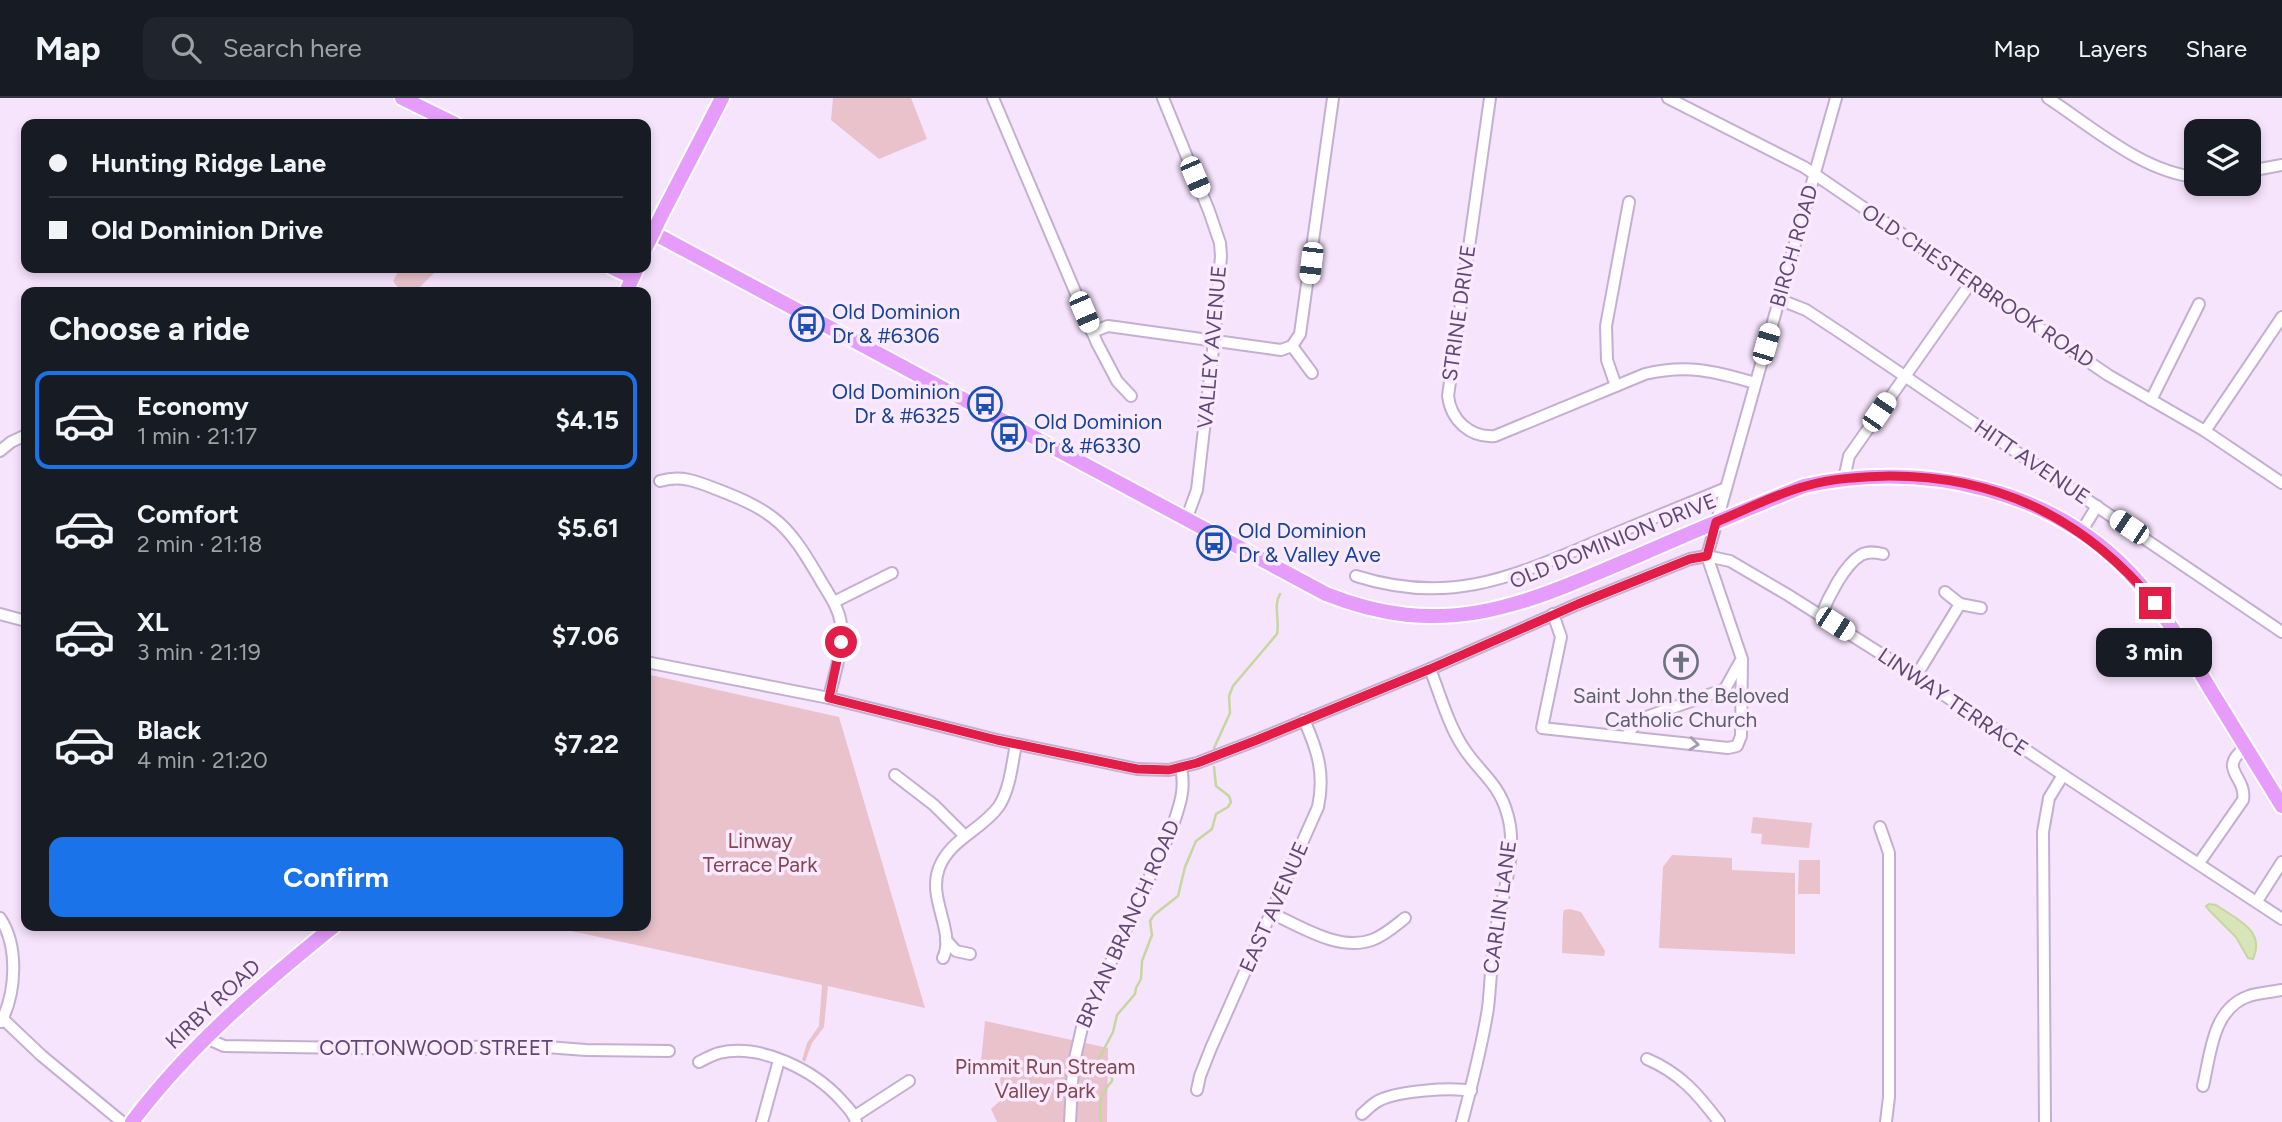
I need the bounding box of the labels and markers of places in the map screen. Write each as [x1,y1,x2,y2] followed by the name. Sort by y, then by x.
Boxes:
[832,299,960,348] place label: Old Dominion Dr & #6306
[788,305,826,343] bus stop icon: Old Dominion Dr & #6306
[832,379,960,428] place label: Old Dominion Dr & #6325
[966,385,1004,423] bus stop icon: Old Dominion Dr & #6325
[1034,409,1162,458] place label: Old Dominion Dr & #6330
[990,415,1028,453] bus stop icon: Old Dominion Dr & #6330
[1238,518,1381,567] place label: Old Dominion Dr & Valley Ave
[1195,524,1233,562] bus stop icon: Old Dominion Dr & Valley Ave
[1662,643,1700,681] church icon: Saint John the Beloved Catholic Church
[1573,683,1789,732] place label: Saint John the Beloved Catholic Church

